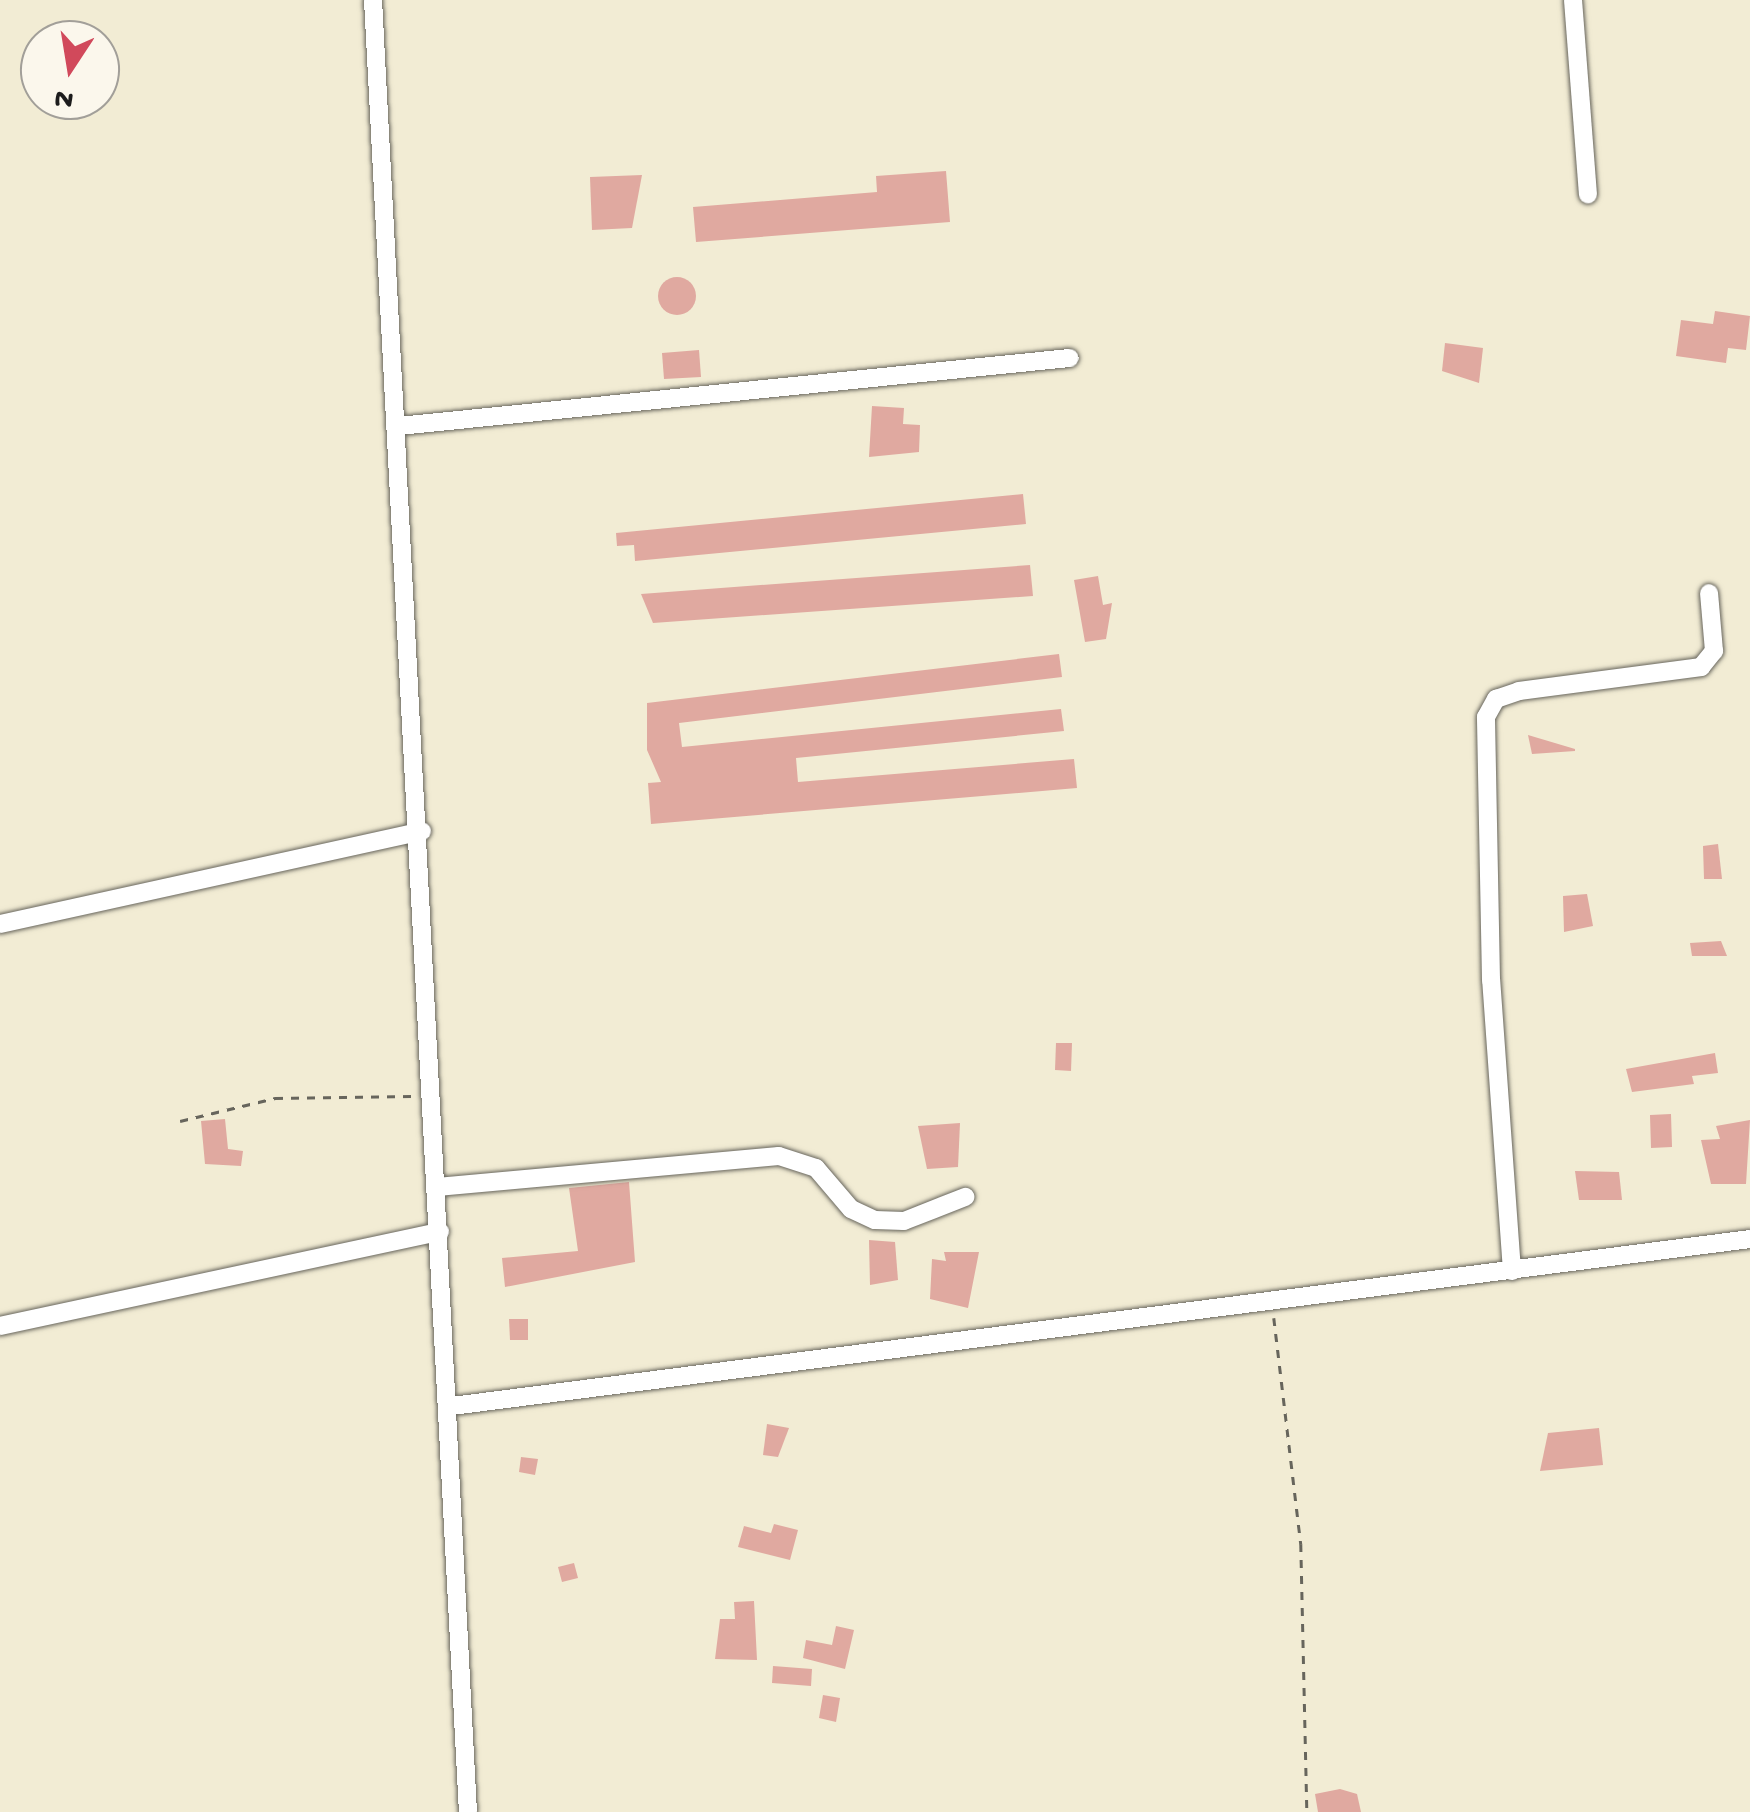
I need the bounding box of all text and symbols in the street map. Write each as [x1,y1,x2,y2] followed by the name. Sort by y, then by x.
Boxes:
[20,20,120,120] north arrow
[52,80,76,116] text: N

